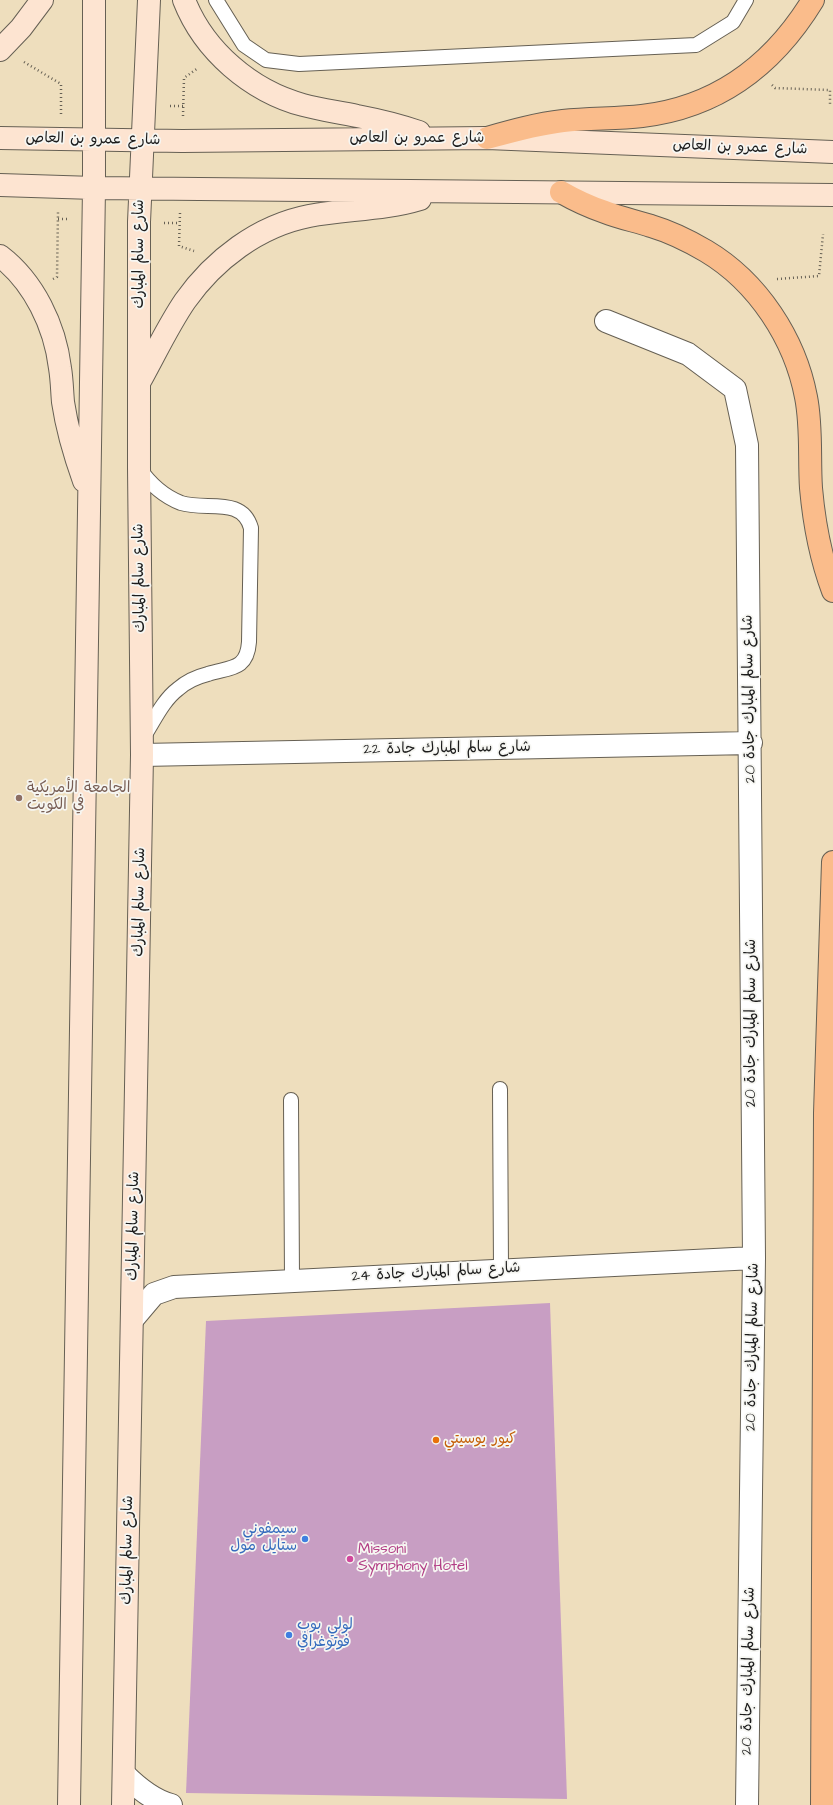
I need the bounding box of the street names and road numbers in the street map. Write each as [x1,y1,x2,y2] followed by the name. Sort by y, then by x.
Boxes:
[25,130,161,150] street label: شارع عمرو بن العاص
[350,130,484,148] street label: شارع عمرو بن العاص
[672,137,808,159] street label: شارع عمرو بن العاص
[131,199,149,309] street label: شارع سالم المبارك
[130,523,150,633] street label: شارع سالم المبارك
[740,615,760,783] street label: شارع سالم المبارك جادة 20
[363,739,531,759] street label: شارع سالم المبارك جادة 22
[130,847,150,957] street label: شارع سالم المبارك
[743,939,761,1107] street label: شارع سالم المبارك جادة 20
[124,1171,144,1281] street label: شارع سالم المبارك
[351,1260,521,1286] street label: شارع سالم المبارك جادة 24
[743,1263,763,1431] street label: شارع سالم المبارك جادة 20
[118,1495,138,1605] street label: شارع سالم المبارك
[739,1587,759,1755] street label: شارع سالم المبارك جادة 20

